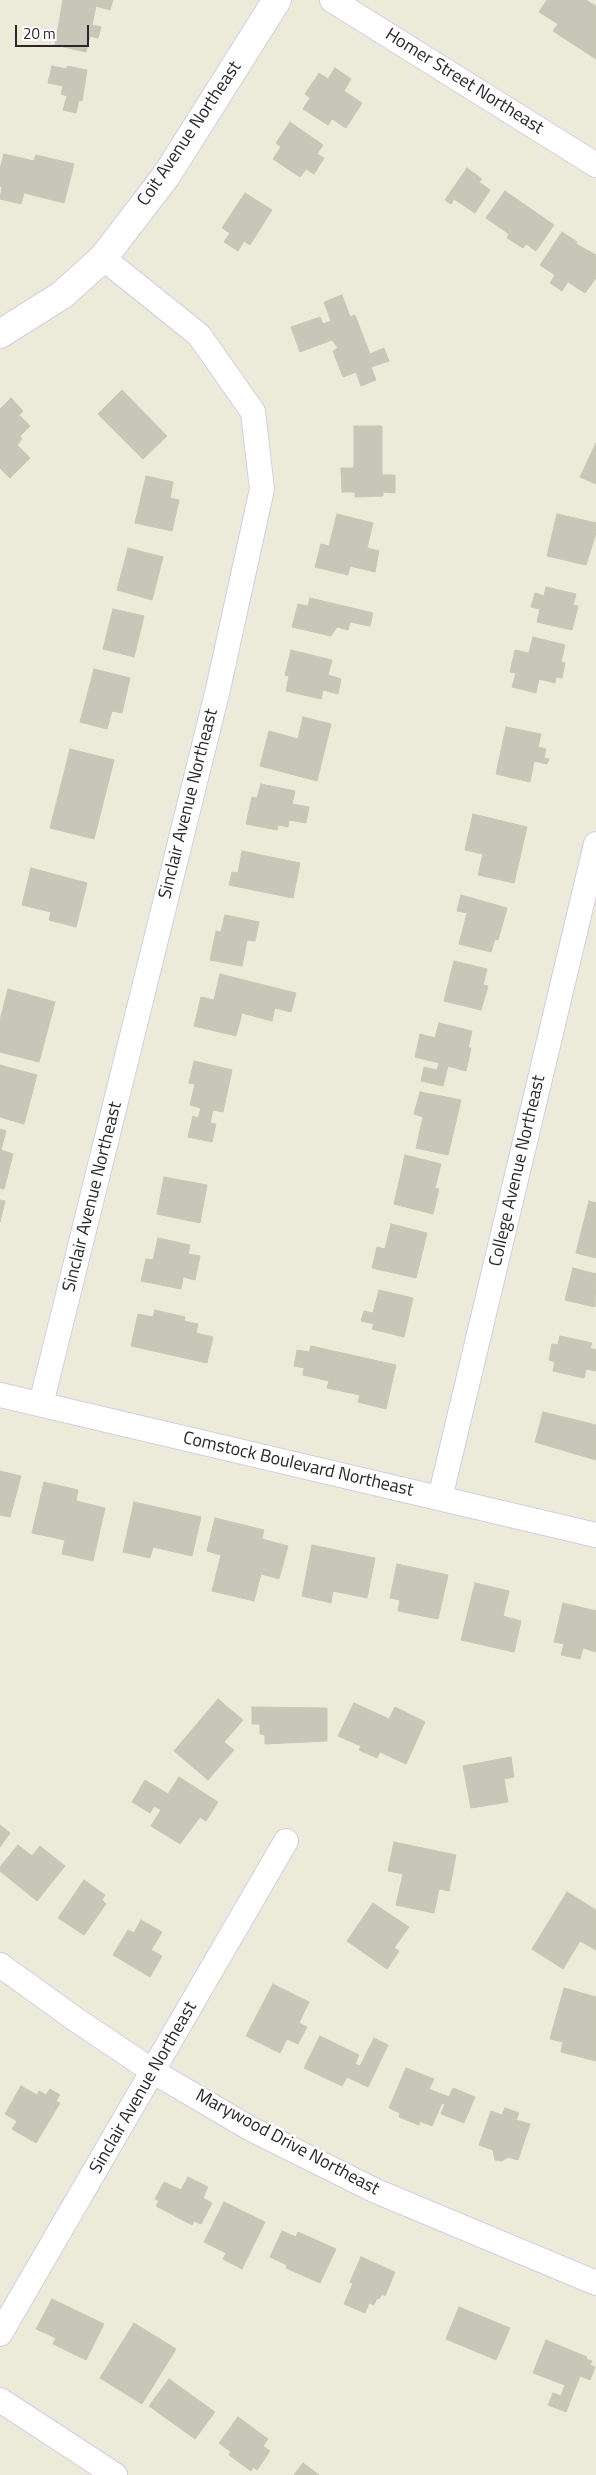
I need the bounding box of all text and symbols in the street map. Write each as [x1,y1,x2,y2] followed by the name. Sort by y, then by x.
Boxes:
[18,15,91,47] scale bar
[23,22,56,45] text: 20 m
[381,24,547,140] street label: Homer Street Northeast
[133,57,247,211] street label: Coit Avenue Northeast
[155,707,223,901] street label: Sinclair Avenue Northeast
[485,1073,551,1269] street label: College Avenue Northeast
[59,1100,127,1294] street label: Sinclair Avenue Northeast
[181,1428,415,1502] street label: Comstock Boulevard Northeast
[86,1998,202,2178] street label: Sinclair Avenue Northeast
[191,2085,383,2201] street label: Marywood Drive Northeast

